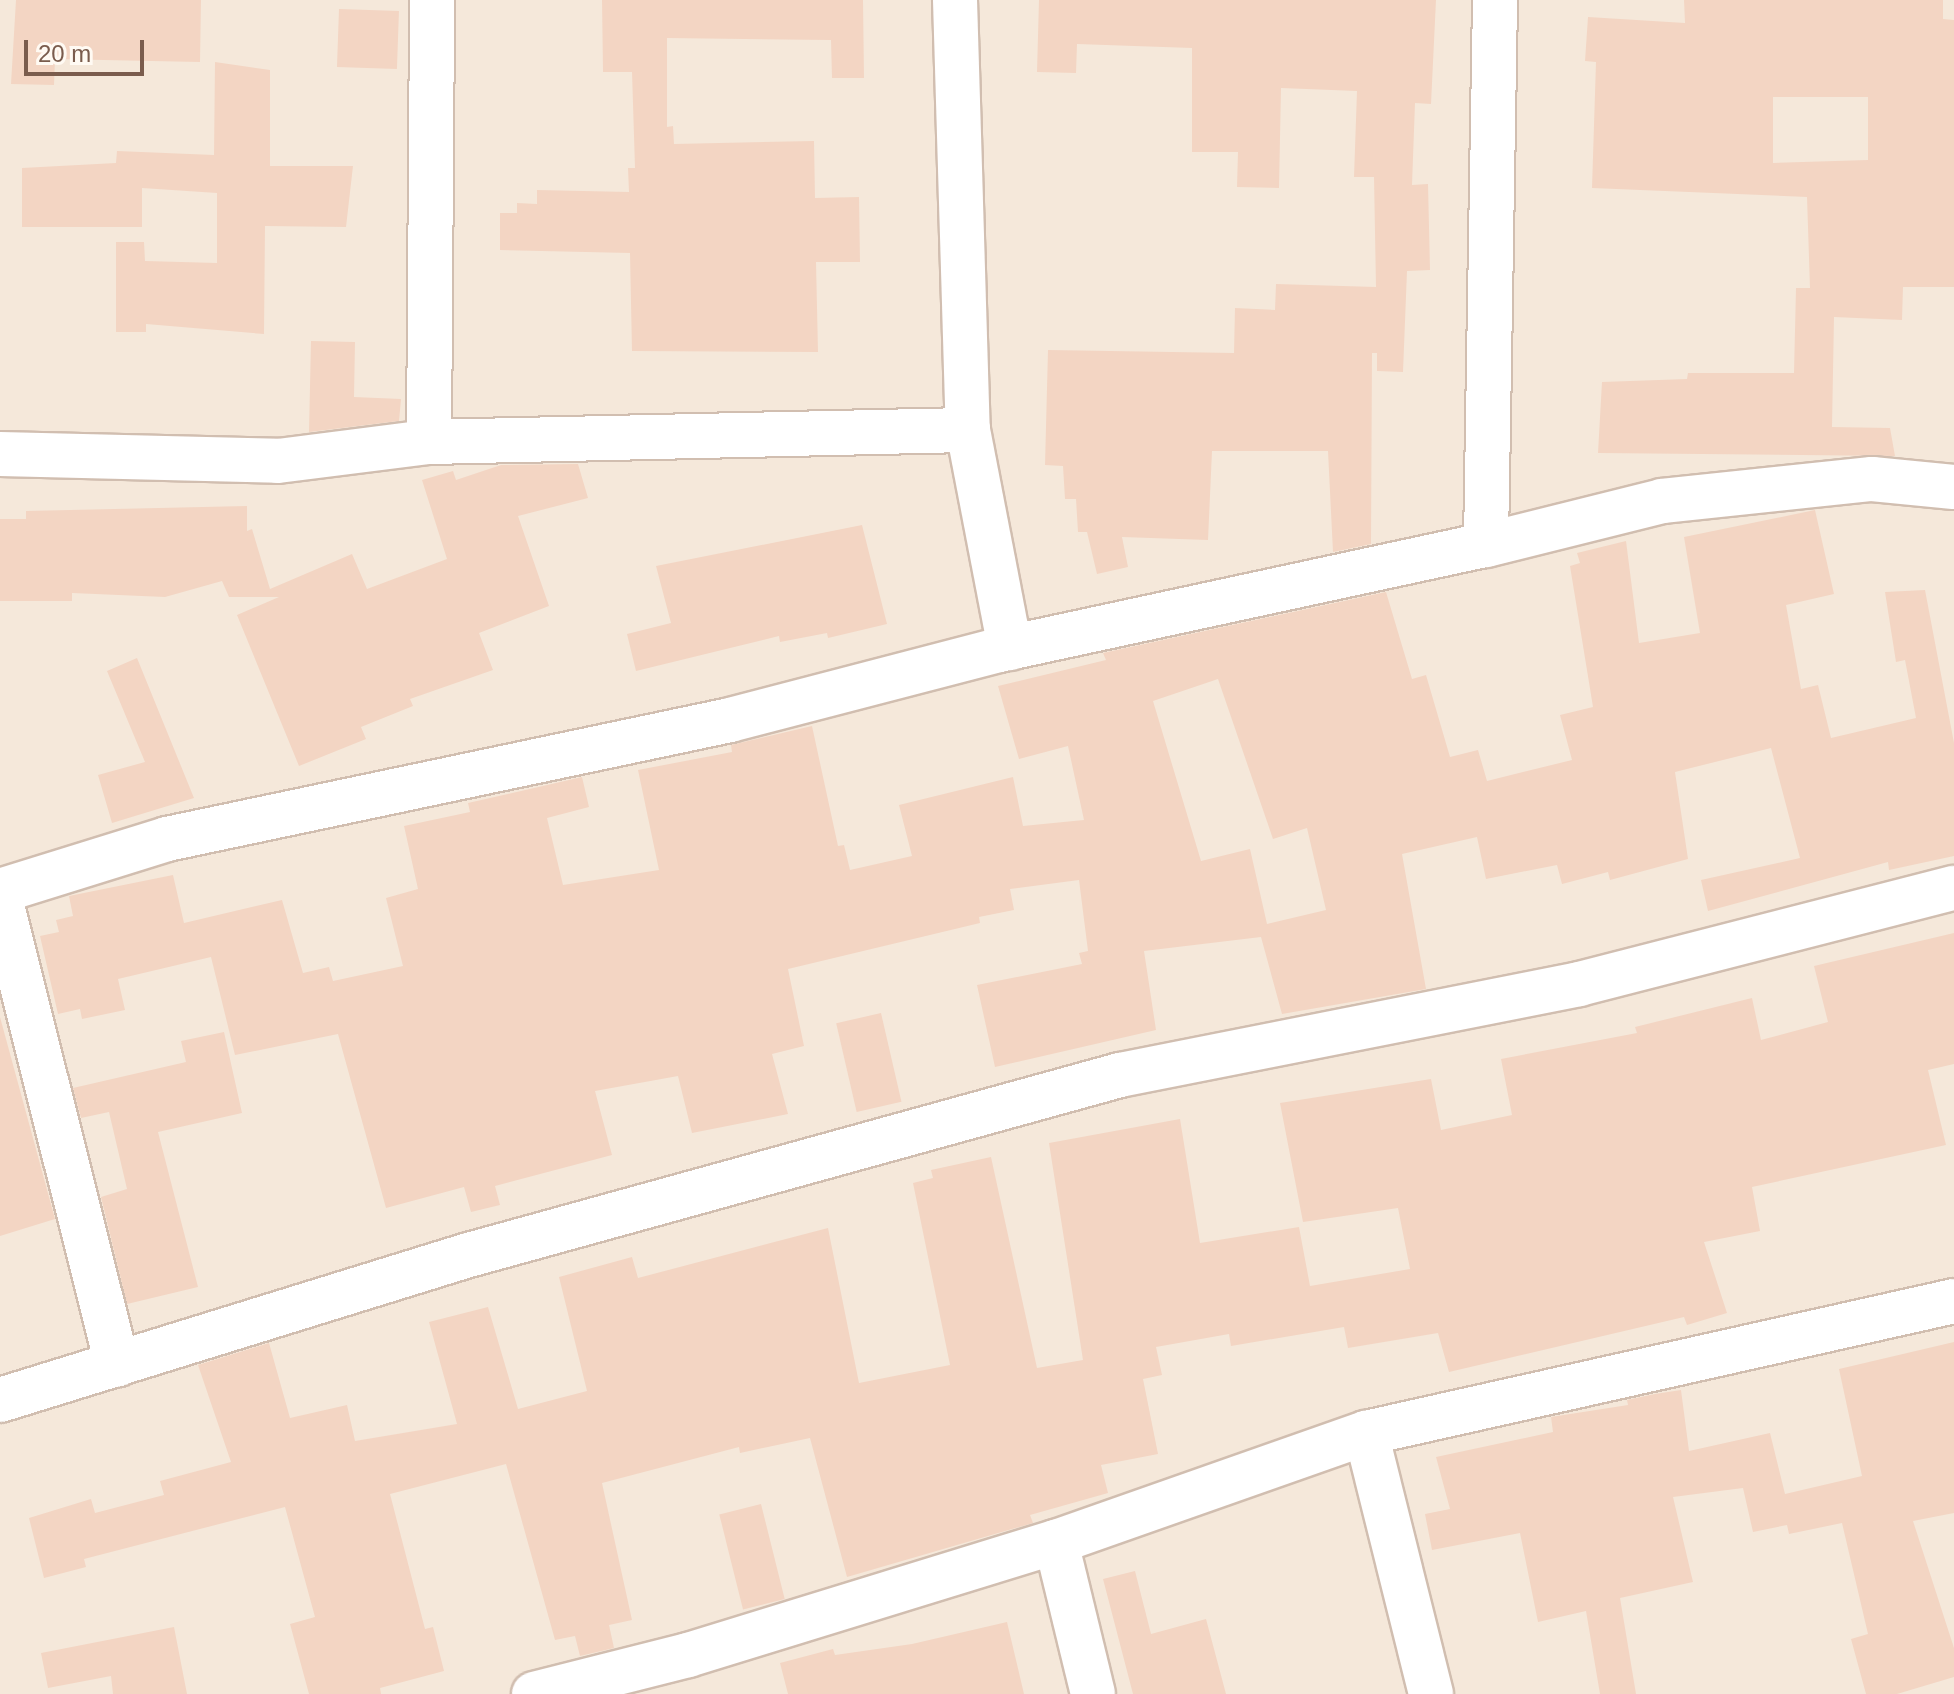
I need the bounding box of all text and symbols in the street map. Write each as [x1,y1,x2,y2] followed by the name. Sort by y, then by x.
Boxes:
[28,24,148,74] scale bar
[38,40,91,67] text: 20 m

